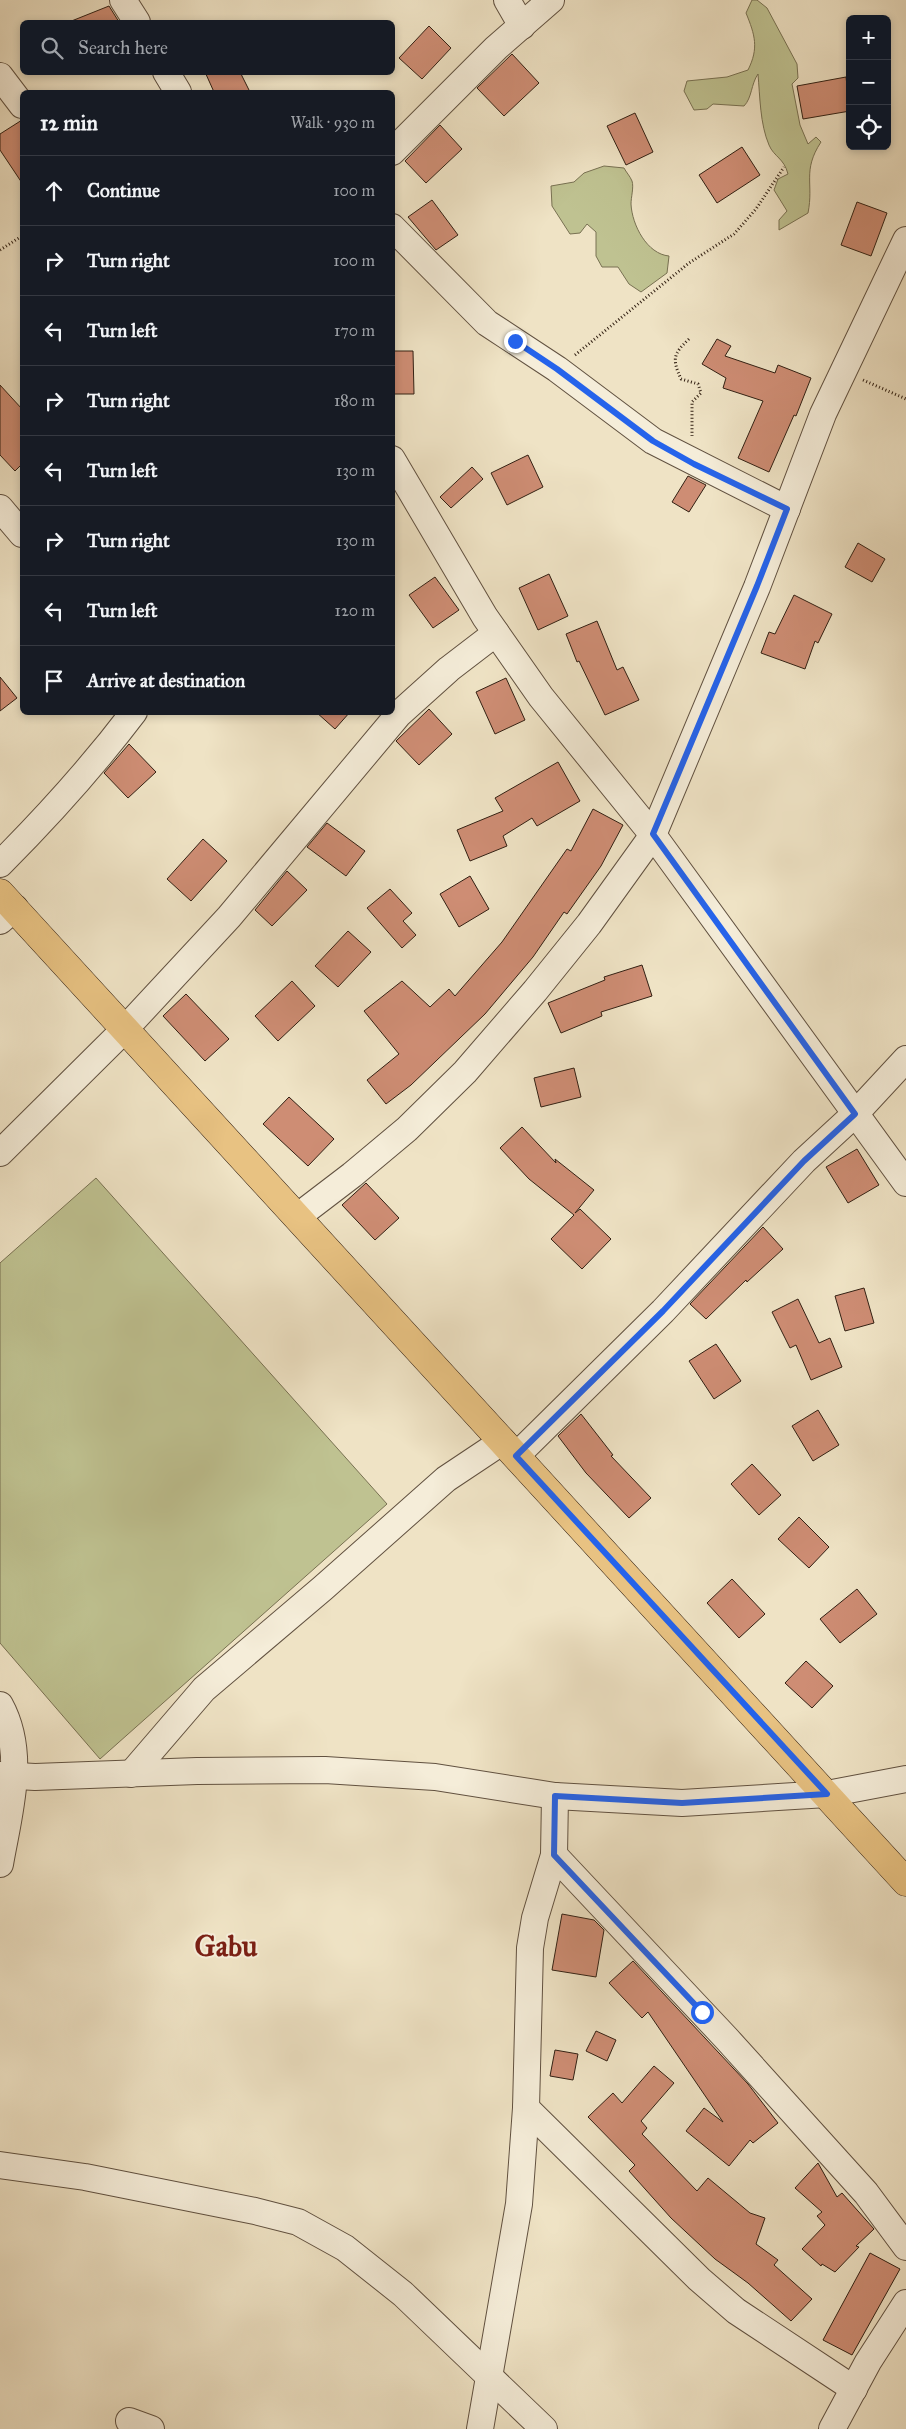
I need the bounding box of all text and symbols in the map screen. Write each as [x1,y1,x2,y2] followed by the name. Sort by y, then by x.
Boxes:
[846,15,891,150] map controls
[846,15,891,60] button: +
[20,20,395,75] search box
[38,34,66,62] icon: search
[78,36,168,59] text: Search here
[846,60,891,105] button: −
[846,105,891,150] button: locate
[40,110,98,136] text: 12 min
[290,113,375,132] text: Walk · 930 m
[40,177,68,205] icon: ahead
[87,179,160,202] text: Continue
[333,181,375,200] text: 100 m
[40,247,68,275] icon: right
[87,249,170,272] text: Turn right
[333,251,375,270] text: 100 m
[40,317,68,345] icon: left
[87,319,157,342] text: Turn left
[334,321,375,340] text: 170 m
[504,330,527,353] route end
[40,387,68,415] icon: right
[87,389,170,412] text: Turn right
[334,391,375,410] text: 180 m
[40,457,68,485] icon: left
[87,459,157,482] text: Turn left
[336,461,375,480] text: 130 m
[40,527,68,555] icon: right
[87,529,170,552] text: Turn right
[336,531,375,550] text: 130 m
[40,597,68,625] icon: left
[87,599,157,622] text: Turn left
[335,601,375,620] text: 120 m
[40,667,68,695] icon: arrive
[87,669,245,692] text: Arrive at destination
[195,1929,258,1964] district label: Gabu
[691,2001,714,2024] route start

